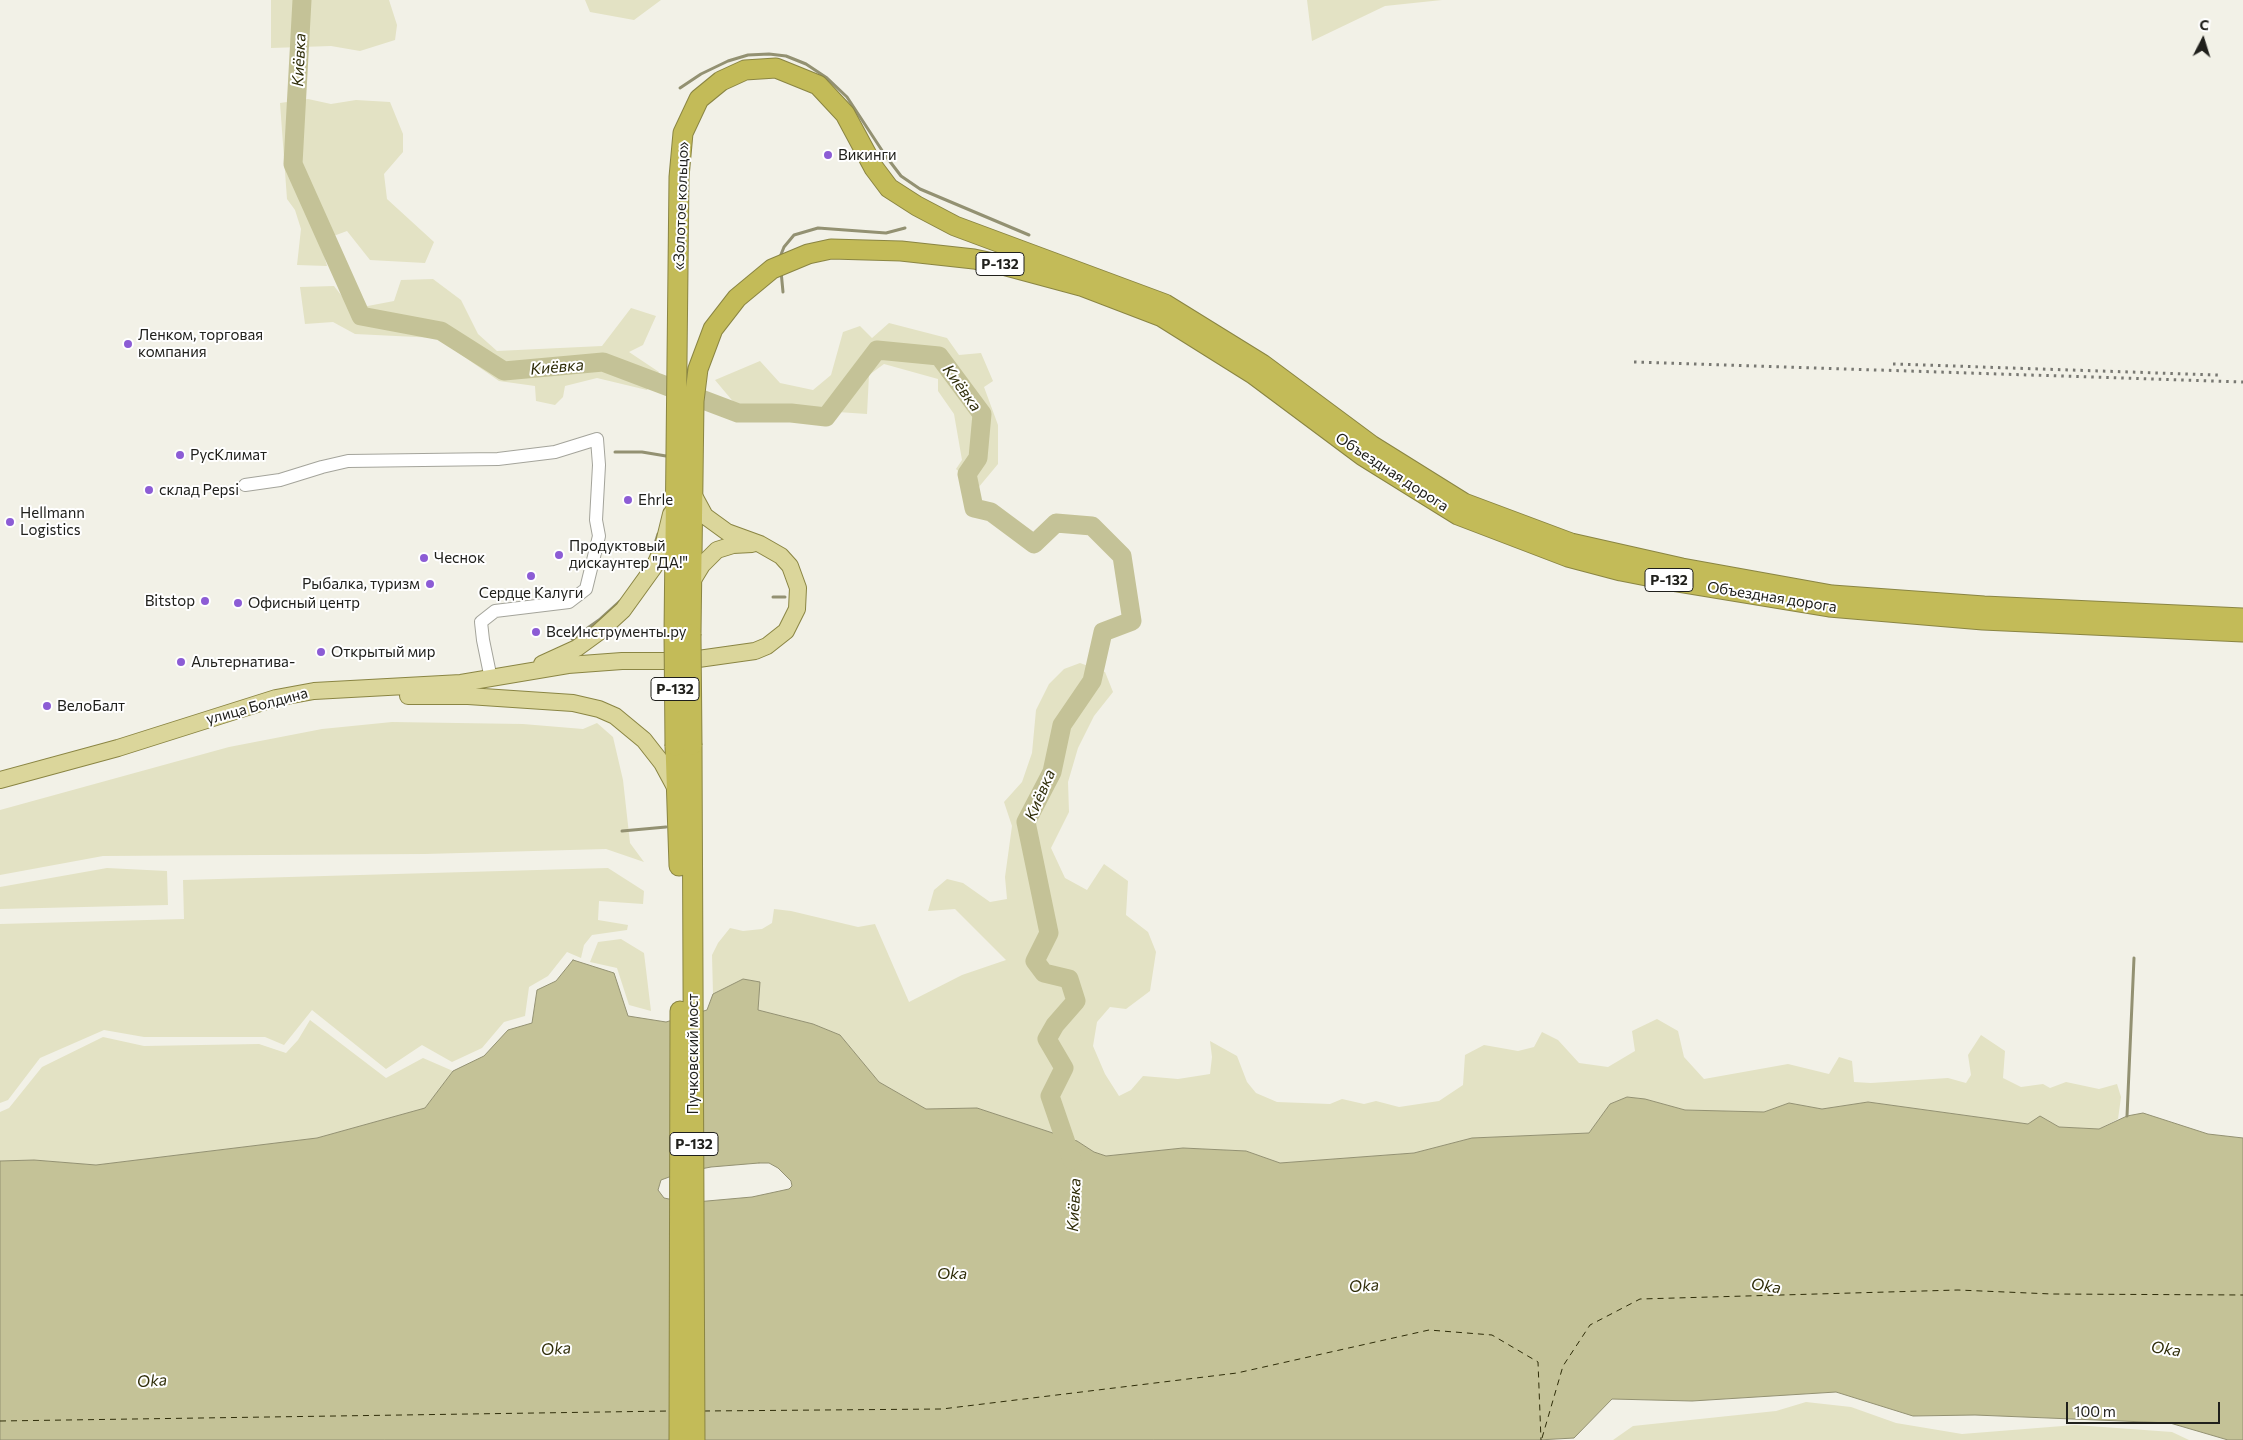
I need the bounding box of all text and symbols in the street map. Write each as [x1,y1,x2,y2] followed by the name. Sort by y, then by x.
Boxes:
[2178,15,2228,65] north arrow
[2199,16,2210,33] text: С
[288,33,310,87] water label: Киёвка
[670,141,692,271] street label: «Золотое кольцо»
[838,146,897,164] place label: Викинги
[822,149,834,161] marker: Викинги
[976,252,1024,276] road number: Р-132
[138,326,263,361] place label: Ленком, торговая компания
[122,338,134,350] marker: Ленком, торговая компания
[529,355,585,379] water label: Киёвка
[938,361,986,415] water label: Киёвка
[1332,429,1452,515] street label: Объездная дорога
[190,446,267,464] place label: РусКлимат
[174,449,186,461] marker: РусКлимат
[159,481,239,499] place label: склад Pepsi
[143,484,155,496] marker: склад Pepsi
[638,491,673,509] place label: Ehrle
[622,494,634,506] marker: Ehrle
[20,504,85,539] place label: Hellmann Logistics
[4,516,16,528] marker: Hellmann Logistics
[569,537,688,572] place label: Продуктовый дискаунтер "ДА!"
[434,549,485,567] place label: Чеснок
[553,549,565,561] marker: Продуктовый дискаунтер "ДА!"
[418,552,430,564] marker: Чеснок
[1645,568,1693,592] road number: Р-132
[525,570,537,582] marker: Сердце Калуги
[302,575,420,593] place label: Рыбалка, туризм
[424,578,436,590] marker: Рыбалка, туризм
[1706,578,1838,616] street label: Объездная дорога
[479,584,583,602] place label: Сердце Калуги
[145,592,195,610] place label: Bitstop
[248,594,360,612] place label: Офисный центр
[199,595,211,607] marker: Bitstop
[232,597,244,609] marker: Офисный центр
[546,623,687,641] place label: ВсеИнструменты.ру
[530,626,542,638] marker: ВсеИнструменты.ру
[331,643,435,661] place label: Открытый мир
[315,646,327,658] marker: Открытый мир
[191,653,295,671] place label: Альтернатива-
[175,656,187,668] marker: Альтернатива-
[651,678,699,701] road number: Р-132
[204,684,310,728] street label: улица Болдина
[57,697,125,715] place label: ВелоБалт
[41,700,53,712] marker: ВелоБалт
[1021,767,1059,823] water label: Киёвка
[684,993,702,1115] street label: Пучковский мост
[670,1132,718,1156] road number: Р-132
[1063,1178,1085,1232] water label: Киёвка
[937,1264,967,1284] water label: Oka
[1750,1274,1782,1298] water label: Oka
[1348,1275,1380,1297] water label: Oka
[2150,1337,2182,1361] water label: Oka
[540,1338,572,1360] water label: Oka
[136,1370,168,1392] water label: Oka
[2068,1392,2222,1424] scale bar
[2074,1402,2116,1420] text: 100 m

